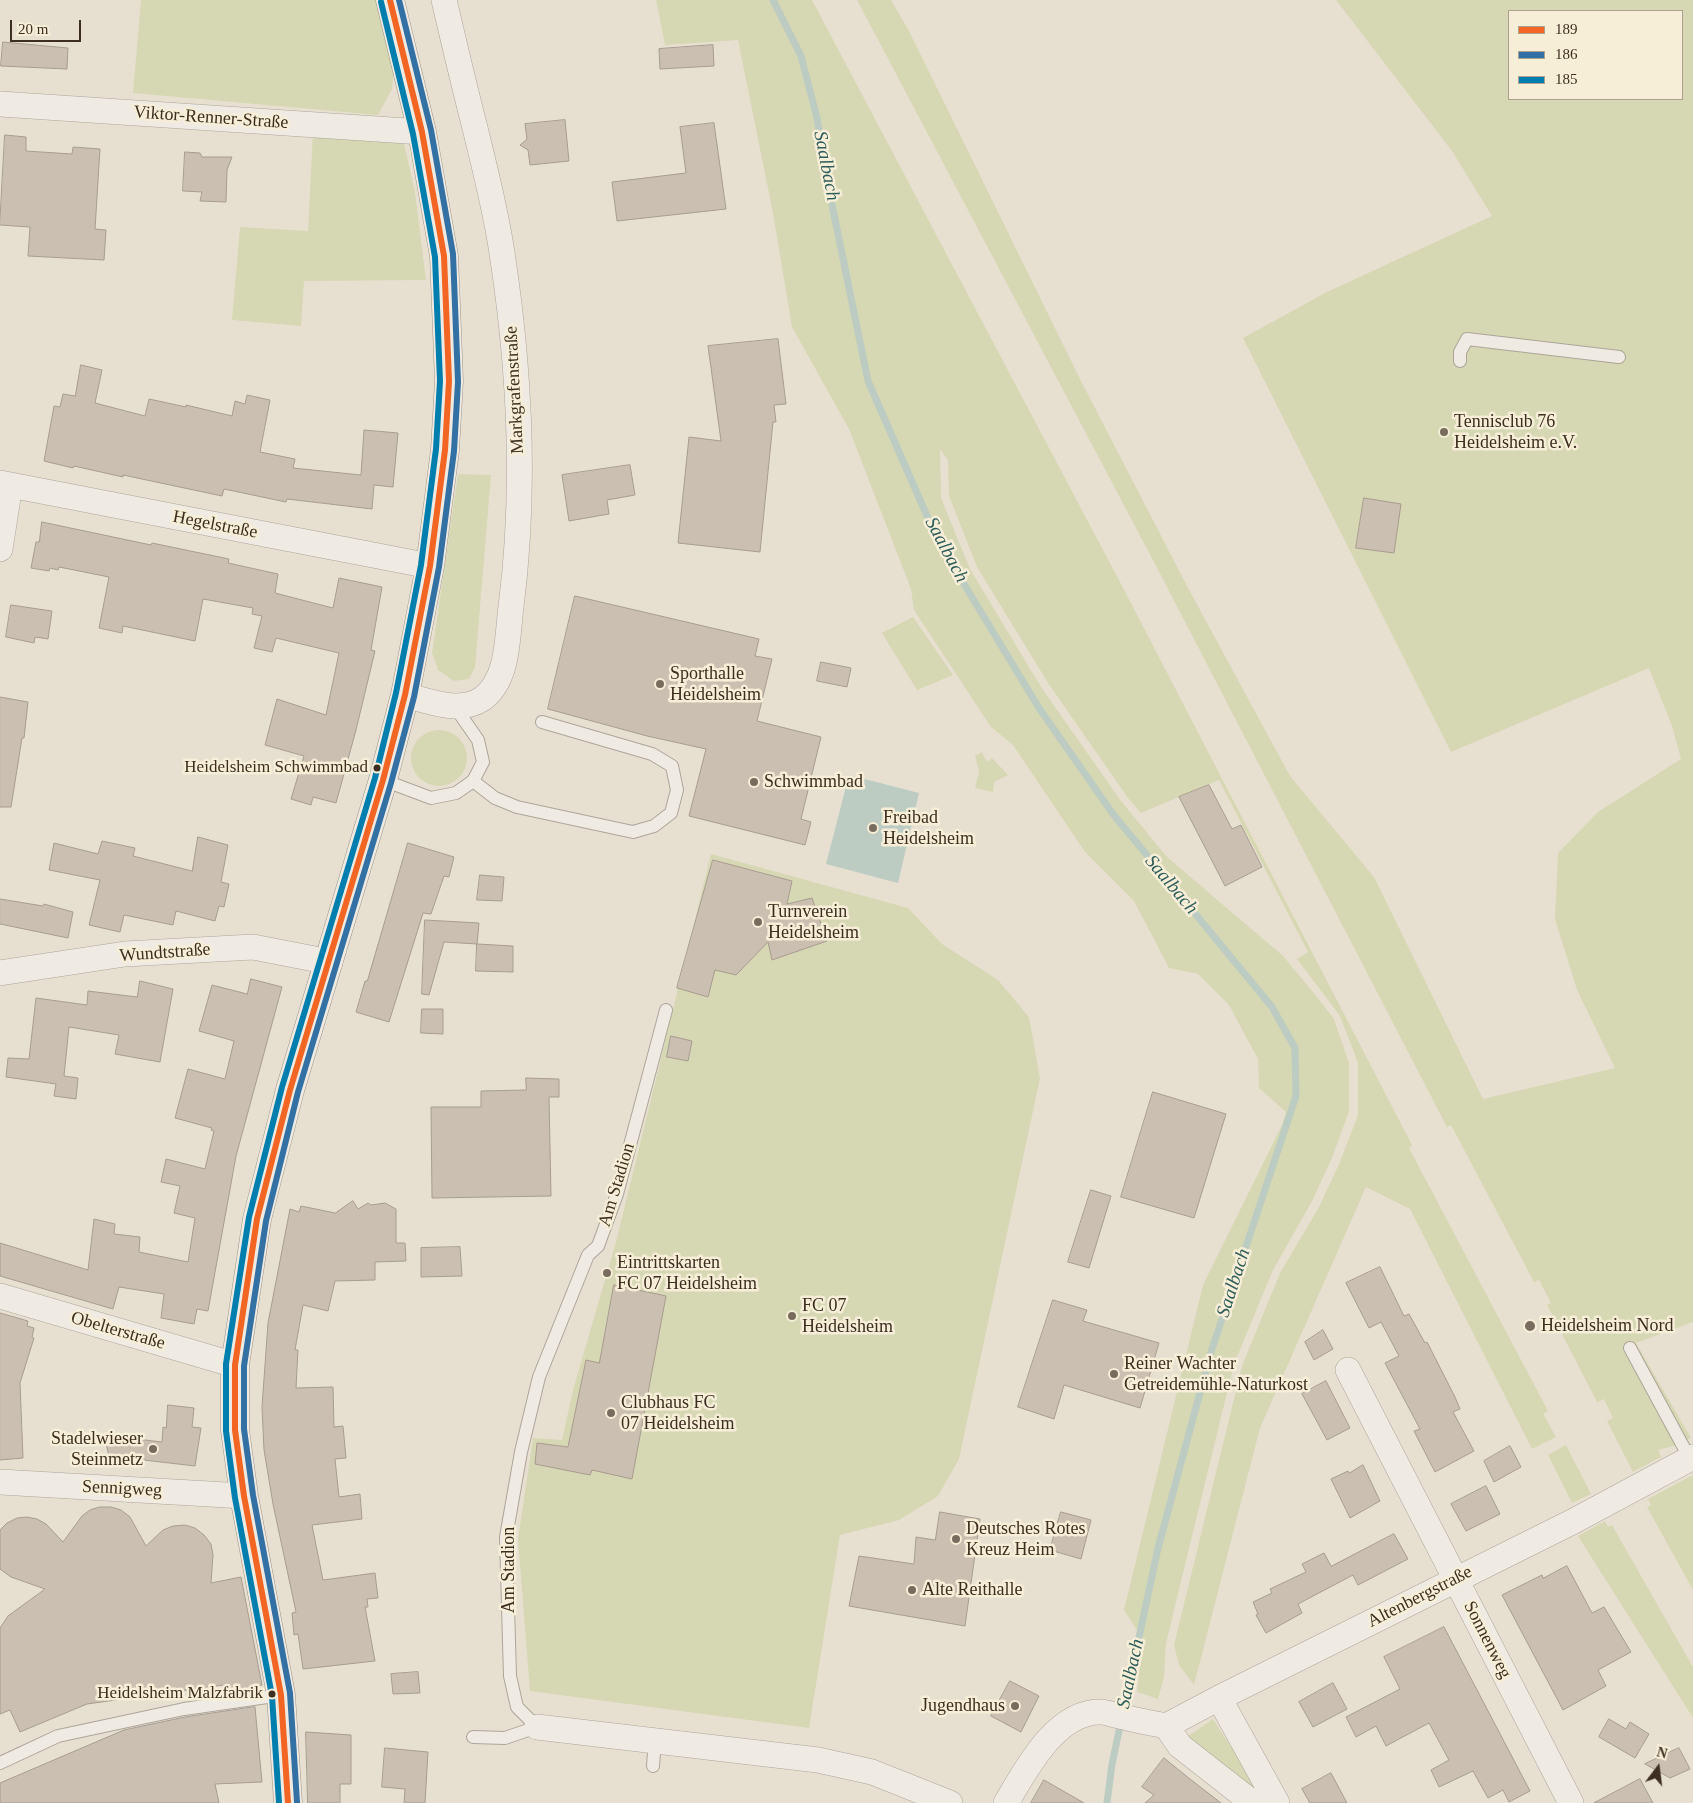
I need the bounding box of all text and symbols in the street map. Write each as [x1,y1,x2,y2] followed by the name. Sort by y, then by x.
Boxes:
[12,10,84,42] scale bar
[1508,10,1683,100] legend
[18,21,48,37] text: 20 m
[1555,21,1578,37] text: 189
[1555,46,1578,62] text: 186
[1555,71,1578,87] text: 185
[133,102,289,134] street label: Viktor-Renner-Straße
[808,129,844,203] water label: Saalbach
[501,326,529,454] street label: Markgrafenstraße
[1454,411,1577,454] place label: Tennisclub 76 Heidelsheim e.V.
[1438,426,1450,438] marker: Tennisclub 76 Heidelsheim e.V.
[171,506,259,544] street label: Hegelstraße
[919,513,973,587] water label: Saalbach
[670,663,761,706] place label: Sporthalle Heidelsheim
[654,678,666,690] marker: Sporthalle Heidelsheim
[184,758,368,778] place label: Heidelsheim Schwimmbad
[372,763,382,773] marker: Heidelsheim Schwimmbad
[764,771,863,793] place label: Schwimmbad
[748,776,760,788] marker: Schwimmbad
[883,807,974,850] place label: Freibad Heidelsheim
[867,822,879,834] marker: Freibad Heidelsheim
[1140,851,1202,919] water label: Saalbach
[768,901,859,944] place label: Turnverein Heidelsheim
[752,916,764,928] marker: Turnverein Heidelsheim
[119,939,211,967] street label: Wundtstraße
[594,1140,640,1230] street label: Am Stadion
[1212,1246,1256,1320] water label: Saalbach
[617,1252,757,1294] place label: Eintrittskarten FC 07 Heidelsheim
[601,1267,613,1279] marker: Eintrittskarten FC 07 Heidelsheim
[802,1295,893,1338] place label: FC 07 Heidelsheim
[68,1307,168,1355] street label: Obelterstraße
[786,1310,798,1322] marker: FC 07 Heidelsheim
[1541,1315,1673,1337] place label: Heidelsheim Nord
[1523,1319,1537,1333] marker: Heidelsheim Nord
[1124,1353,1308,1396] place label: Reiner Wachter Getreidemühle-Naturkost
[1108,1368,1120,1380] marker: Reiner Wachter Getreidemühle-Naturkost
[621,1392,734,1435] place label: Clubhaus FC 07 Heidelsheim
[605,1407,617,1419] marker: Clubhaus FC 07 Heidelsheim
[51,1428,143,1470] place label: Stadelwieser Steinmetz
[147,1443,159,1455] marker: Stadelwieser Steinmetz
[81,1476,163,1502] street label: Sennigweg
[966,1518,1085,1560] place label: Deutsches Rotes Kreuz Heim
[498,1527,520,1613] street label: Am Stadion
[950,1533,962,1545] marker: Deutsches Rotes Kreuz Heim
[1364,1561,1476,1633] street label: Altenbergstraße
[922,1579,1022,1601] place label: Alte Reithalle
[906,1584,918,1596] marker: Alte Reithalle
[1458,1598,1516,1682] street label: Sonnenweg
[1112,1637,1150,1711] water label: Saalbach
[97,1684,263,1704] place label: Heidelsheim Malzfabrik
[267,1689,277,1699] marker: Heidelsheim Malzfabrik
[921,1695,1005,1717] place label: Jugendhaus
[1009,1700,1021,1712] marker: Jugendhaus
[1633,1743,1683,1793] north arrow
[1655,1744,1669,1762] text: N

